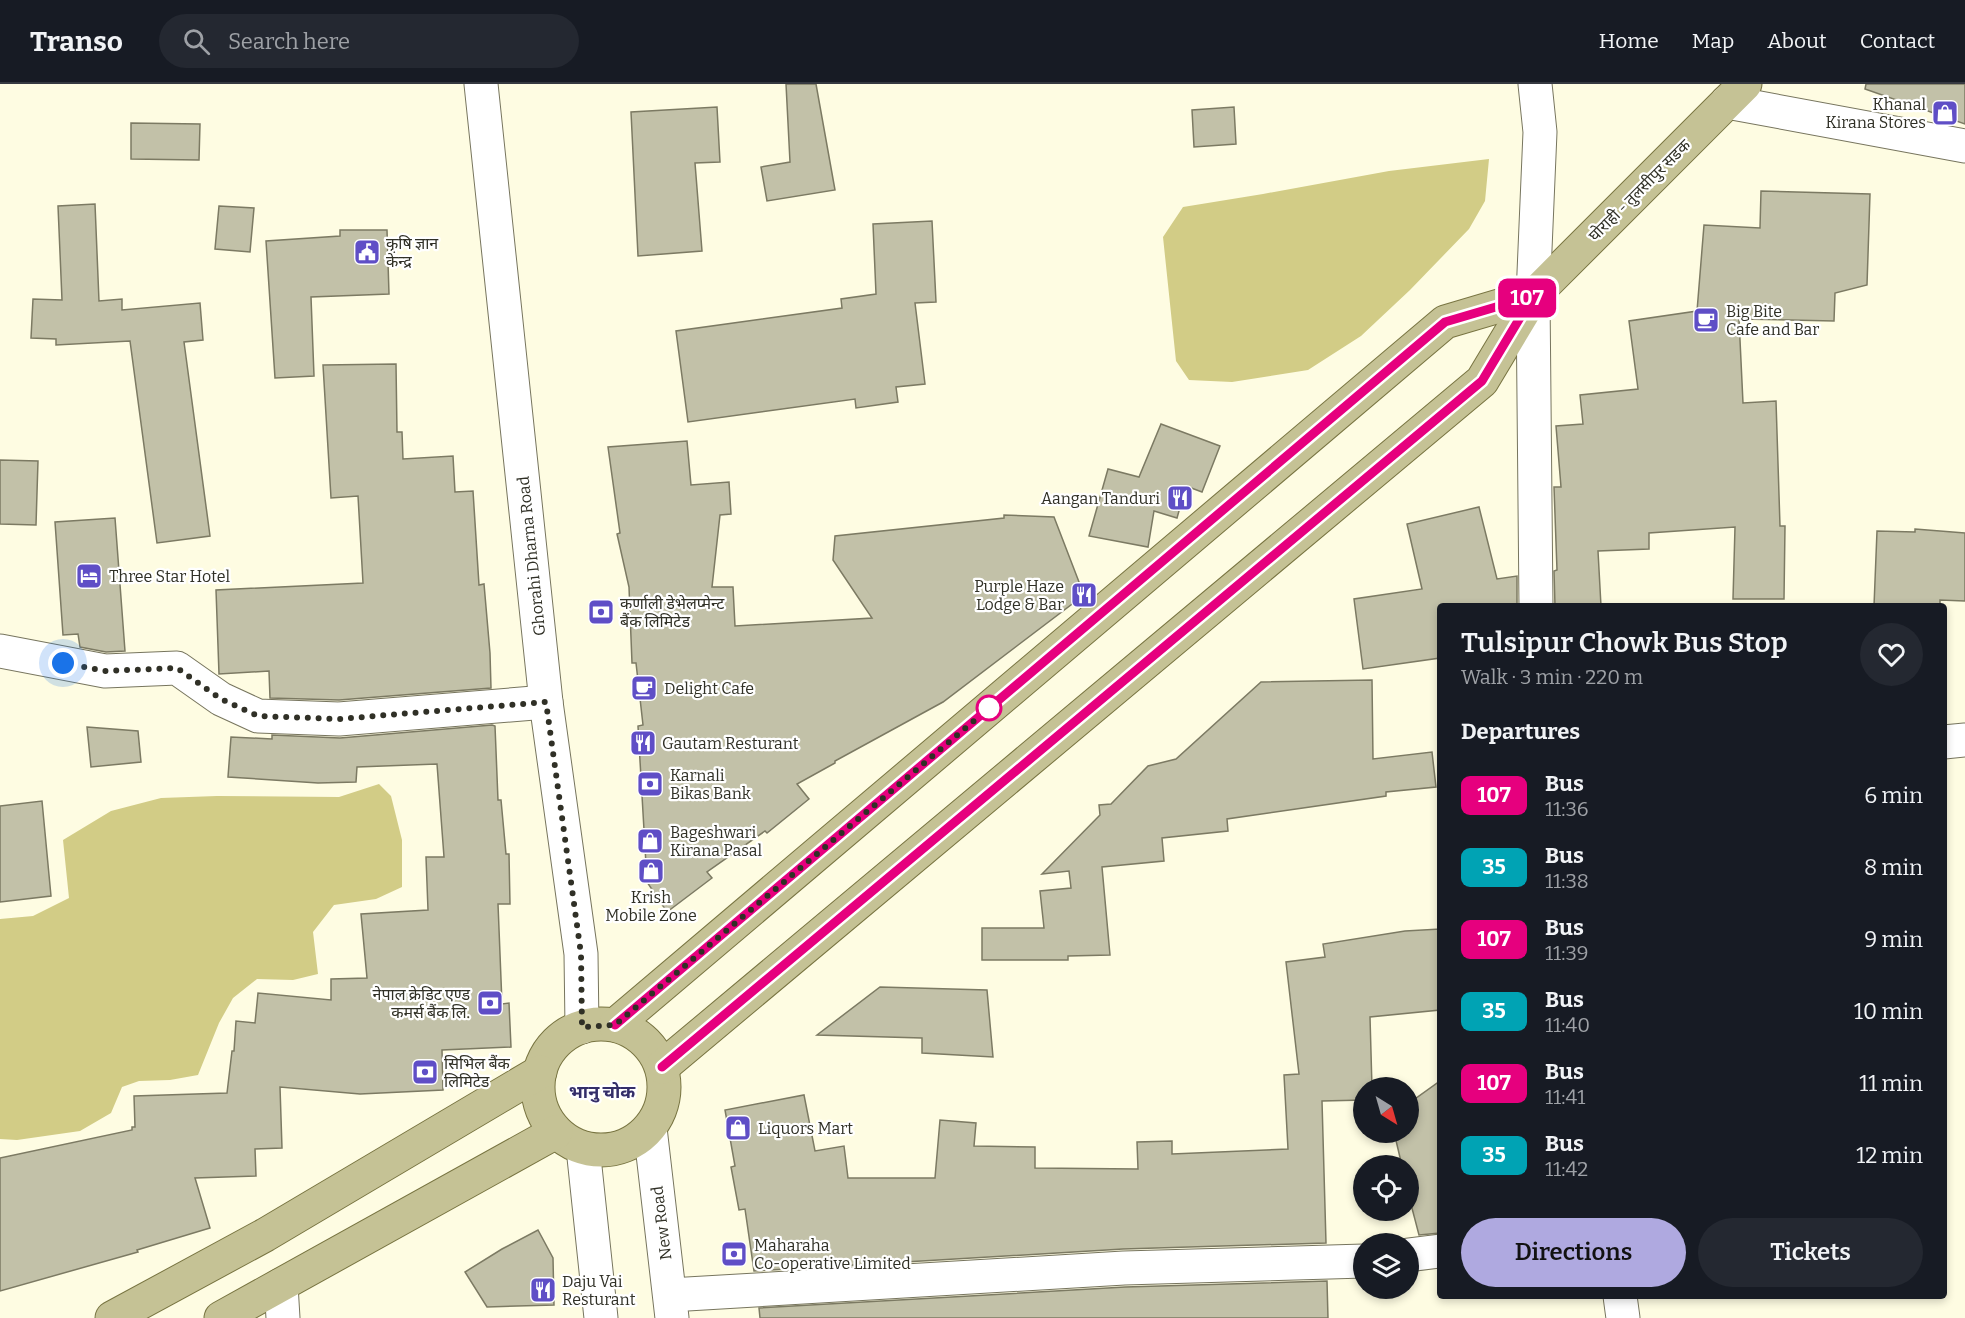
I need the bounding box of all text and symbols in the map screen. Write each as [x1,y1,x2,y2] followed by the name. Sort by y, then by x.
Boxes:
[159,14,579,68] search box
[30,25,123,58] text: Transo
[180,25,213,58] icon: search
[228,28,350,55] text: Search here
[1599,28,1659,54] text: Home
[1692,28,1734,54] text: Map
[1767,28,1827,54] text: About
[1860,28,1935,54] text: Contact
[1825,95,1926,132] place label: Khanal Kirana Stores
[1930,98,1960,128] shop icon: Khanal Kirana Stores
[1585,135,1695,246] street label: घोराही - तुलसीपुर सडक
[386,234,439,271] place label: कृषि ज्ञान केन्द्र
[352,237,382,267] public building icon: कृषि ज्ञान केन्द्र
[1492,278,1562,318] line badge: 107
[1510,285,1544,311] text: 107
[1726,302,1819,339] place label: Big Bite Cafe and Bar
[1691,305,1721,335] cafe icon: Big Bite Cafe and Bar
[514,475,549,637] street label: Ghorahi Dharna Road
[1165,483,1195,513] restaurant icon: Aangan Tanduri
[1041,489,1160,508] place label: Aangan Tanduri
[74,561,104,591] hotel icon: Three Star Hotel
[109,567,231,586] place label: Three Star Hotel
[974,577,1064,614] place label: Purple Haze Lodge & Bar
[1069,580,1099,610] restaurant icon: Purple Haze Lodge & Bar
[620,594,725,631] place label: कर्णाली डेभेलप्मेन्ट बैंक लिमिटेड
[586,597,616,627] bank icon: कर्णाली डेभेलप्मेन्ट बैंक लिमिटेड
[1860,623,1923,686] button: heart
[1461,626,1788,659] text: Tulsipur Chowk Bus Stop
[48,648,78,678] your location
[1461,665,1643,689] text: Walk · 3 min · 220 m
[629,673,659,703] cafe icon: Delight Cafe
[664,679,754,698] place label: Delight Cafe
[976,695,1002,721] unlabelled marker
[1461,718,1580,745] text: Departures
[628,728,658,758] restaurant icon: Gautam Resturant
[662,734,799,753] place label: Gautam Resturant
[670,766,751,803] place label: Karnali Bikas Bank
[635,769,665,799] bank icon: Karnali Bikas Bank
[1545,770,1584,797] text: Bus
[1477,782,1511,808] text: 107
[1864,782,1923,809] text: 6 min
[1545,797,1589,821] text: 11:36
[670,823,763,860] place label: Bageshwari Kirana Pasal
[635,826,665,856] shop icon: Bageshwari Kirana Pasal
[1545,842,1584,869] text: Bus
[1482,854,1506,880] text: 35
[1864,854,1923,881] text: 8 min
[636,856,666,886] shop icon: Krish Mobile Zone
[1545,869,1589,893] text: 11:38
[605,888,697,925] place label: Krish Mobile Zone
[1545,914,1584,941] text: Bus
[1477,926,1511,952] text: 107
[1864,926,1923,953] text: 9 min
[1545,941,1589,965] text: 11:39
[373,985,470,1022] place label: नेपाल क्रेडिट एण्ड कमर्स बैंक लि.
[1545,986,1584,1013] text: Bus
[475,988,505,1018] bank icon: नेपाल क्रेडिट एण्ड कमर्स बैंक लि.
[1482,998,1506,1024] text: 35
[1854,998,1923,1025] text: 10 min
[1545,1013,1590,1037] text: 11:40
[444,1054,511,1091] place label: सिभिल बैंक लिमिटेड
[410,1057,440,1087] bank icon: सिभिल बैंक लिमिटेड
[1545,1058,1584,1085] text: Bus
[1477,1070,1511,1096] text: 107
[1859,1070,1923,1097] text: 11 min
[1353,1077,1419,1143] north arrow
[1353,1077,1419,1299] map controls
[569,1081,636,1103] district label: भानु चोक
[1545,1085,1585,1109] text: 11:41
[723,1113,753,1143] shop icon: Liquors Mart
[758,1119,853,1138] place label: Liquors Mart
[1545,1130,1584,1157] text: Bus
[1482,1142,1506,1168] text: 35
[1856,1142,1923,1169] text: 12 min
[1353,1155,1419,1221] button: locate
[1545,1157,1588,1181] text: 11:42
[647,1184,675,1261] street label: New Road
[1461,1218,1686,1287] button: Directions
[1698,1218,1923,1287] button: Tickets
[1353,1233,1419,1299] button: layers
[754,1236,911,1273] place label: Maharaha Co-operative Limited
[719,1239,749,1269] bank icon: Maharaha Co-operative Limited
[562,1272,636,1309] place label: Daju Vai Resturant
[528,1275,558,1305] restaurant icon: Daju Vai Resturant

